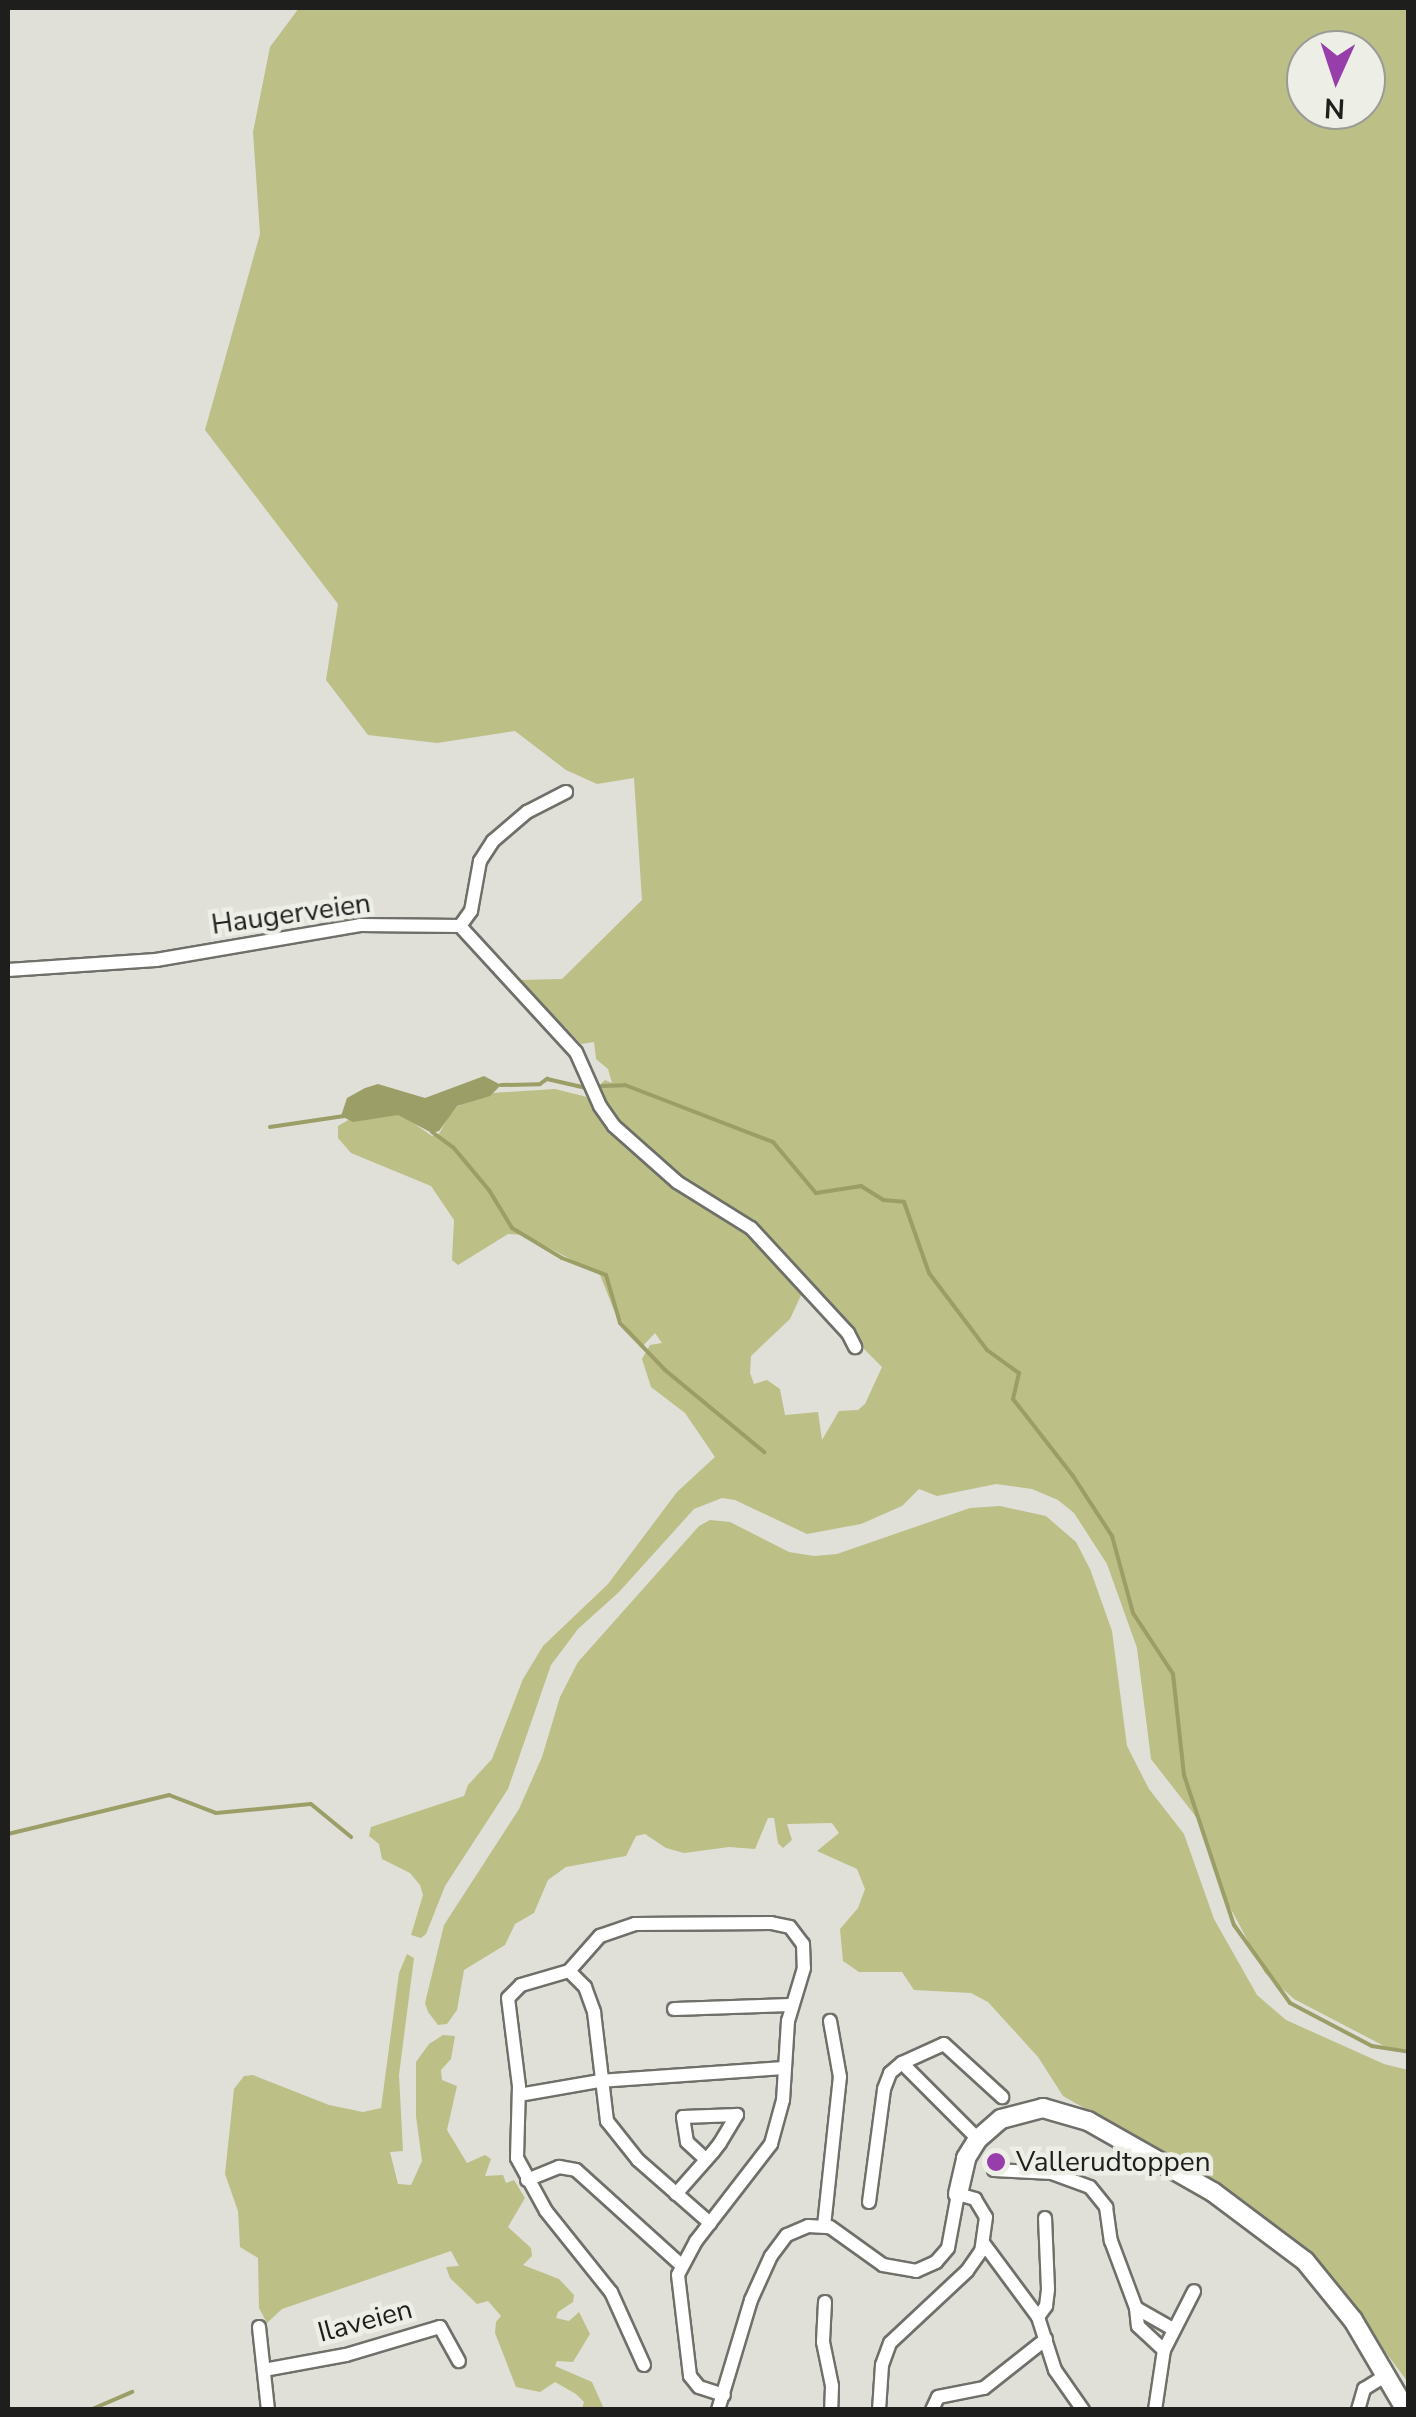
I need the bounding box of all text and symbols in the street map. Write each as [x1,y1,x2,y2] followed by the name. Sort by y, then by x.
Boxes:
[1286,30,1386,130] north arrow
[1323,88,1346,127] text: N
[209,886,373,942] street label: Haugerveien
[1016,2145,1211,2179] place label: Vallerudtoppen
[985,2151,1007,2173] marker: Vallerudtoppen
[314,2292,416,2350] street label: Ilaveien

